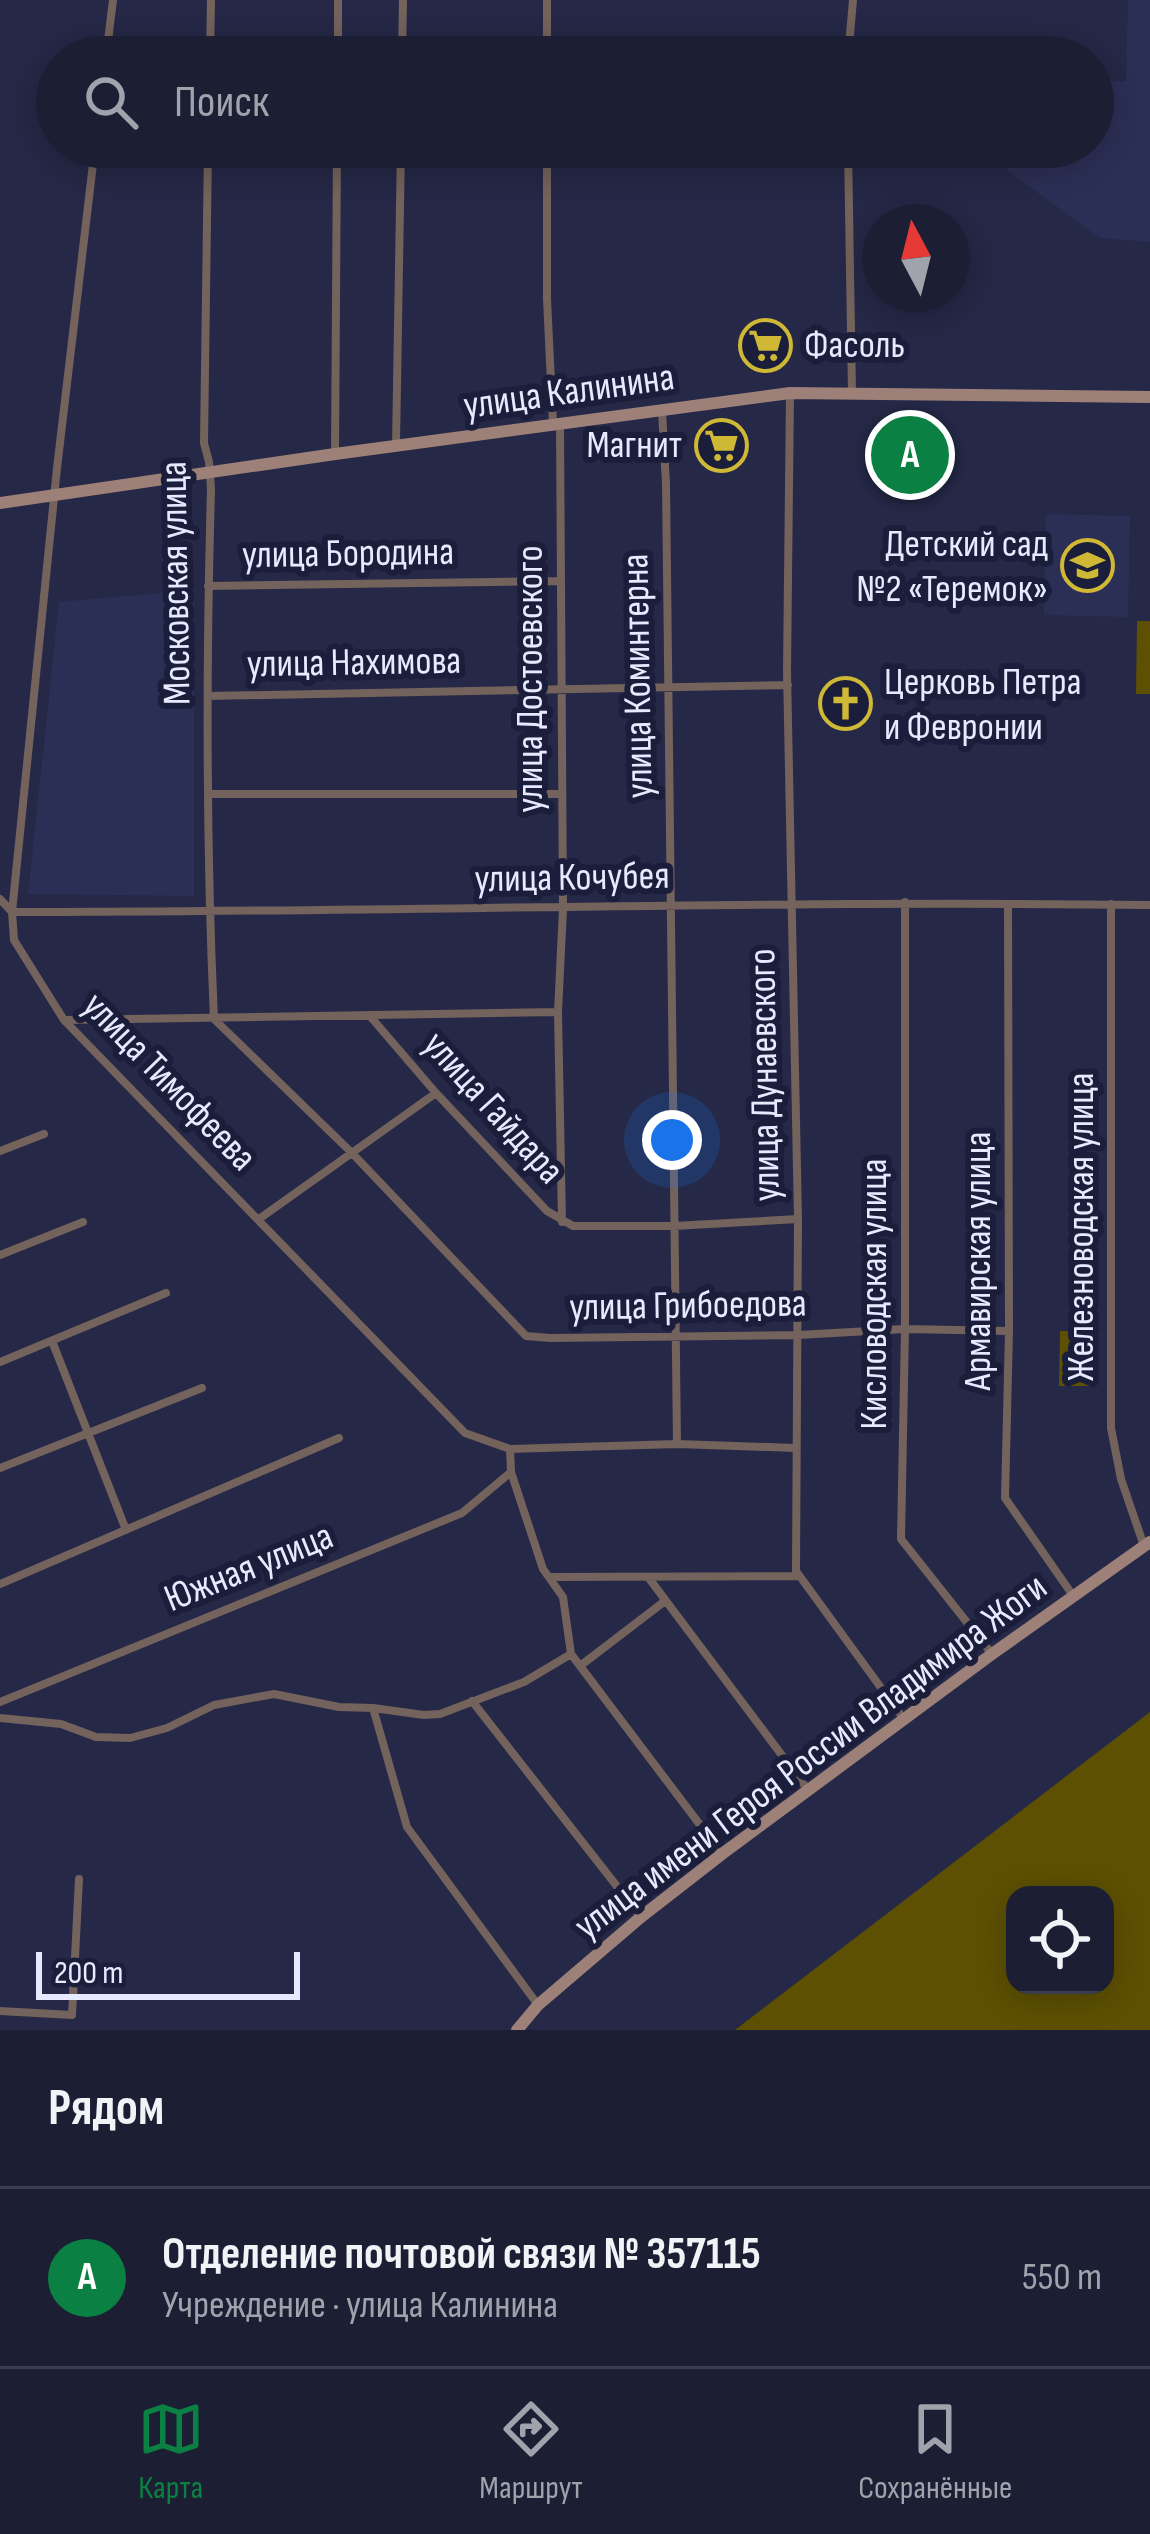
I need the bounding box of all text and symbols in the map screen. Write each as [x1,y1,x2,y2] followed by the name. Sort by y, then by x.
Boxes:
[36,36,1114,168] search box
[78,69,144,135] icon: search
[174,75,269,130] text: Поиск
[862,204,970,312] north arrow
[737,317,793,373] supermarket icon: Фасоль
[804,322,905,369] place label: Фасоль
[461,354,677,430] street label: улица Калинина
[871,410,949,500] pin: A
[693,417,749,473] supermarket icon: Магнит
[586,422,682,469] place label: Магнит
[150,461,202,705] street label: Московская улица
[856,521,1048,613] place label: Детский сад №2 «Теремок»
[242,529,454,579] street label: улица Бородина
[1059,538,1115,594] school or university icon: Детский сад №2 «Теремок»
[507,545,554,813] street label: улица Достоевского
[612,553,664,799] street label: улица Коминтерна
[246,638,462,688] street label: улица Нахимова
[884,659,1082,751] place label: Церковь Петра и Февронии
[817,676,873,732] church icon: Церковь Петра и Февронии
[474,853,670,903] street label: улица Кочубея
[739,948,791,1202] street label: улица Дунаевского
[72,983,266,1181] street label: улица Тимофеева
[412,1022,574,1194] street label: улица Гайдара
[1058,1072,1105,1382] street label: Железноводская улица
[642,1110,702,1170] your location
[955,1132,1002,1391] street label: Армавирская улица
[851,1158,898,1430] street label: Кисловодская улица
[569,1280,807,1332] street label: улица Грибоедова
[158,1513,340,1623] street label: Южная улица
[566,1564,1056,1950] street label: улица имени Героя России Владимира Жоги
[1006,1886,1114,1994] map controls
[1006,1886,1114,1994] button: locate
[36,1946,300,1999] scale bar
[54,1953,123,1993] text: 200 m
[48,2078,164,2139] text: Рядом
[162,2227,761,2282] text: Отделение почтовой связи № 357115
[78,2254,96,2301] text: A
[1022,2254,1102,2301] text: 550 m
[162,2282,558,2329] text: Учреждение · улица Калинина
[138,2396,204,2508] tab: Карта
[479,2396,583,2508] tab: Маршрут
[858,2396,1012,2508] tab: Сохранённые

